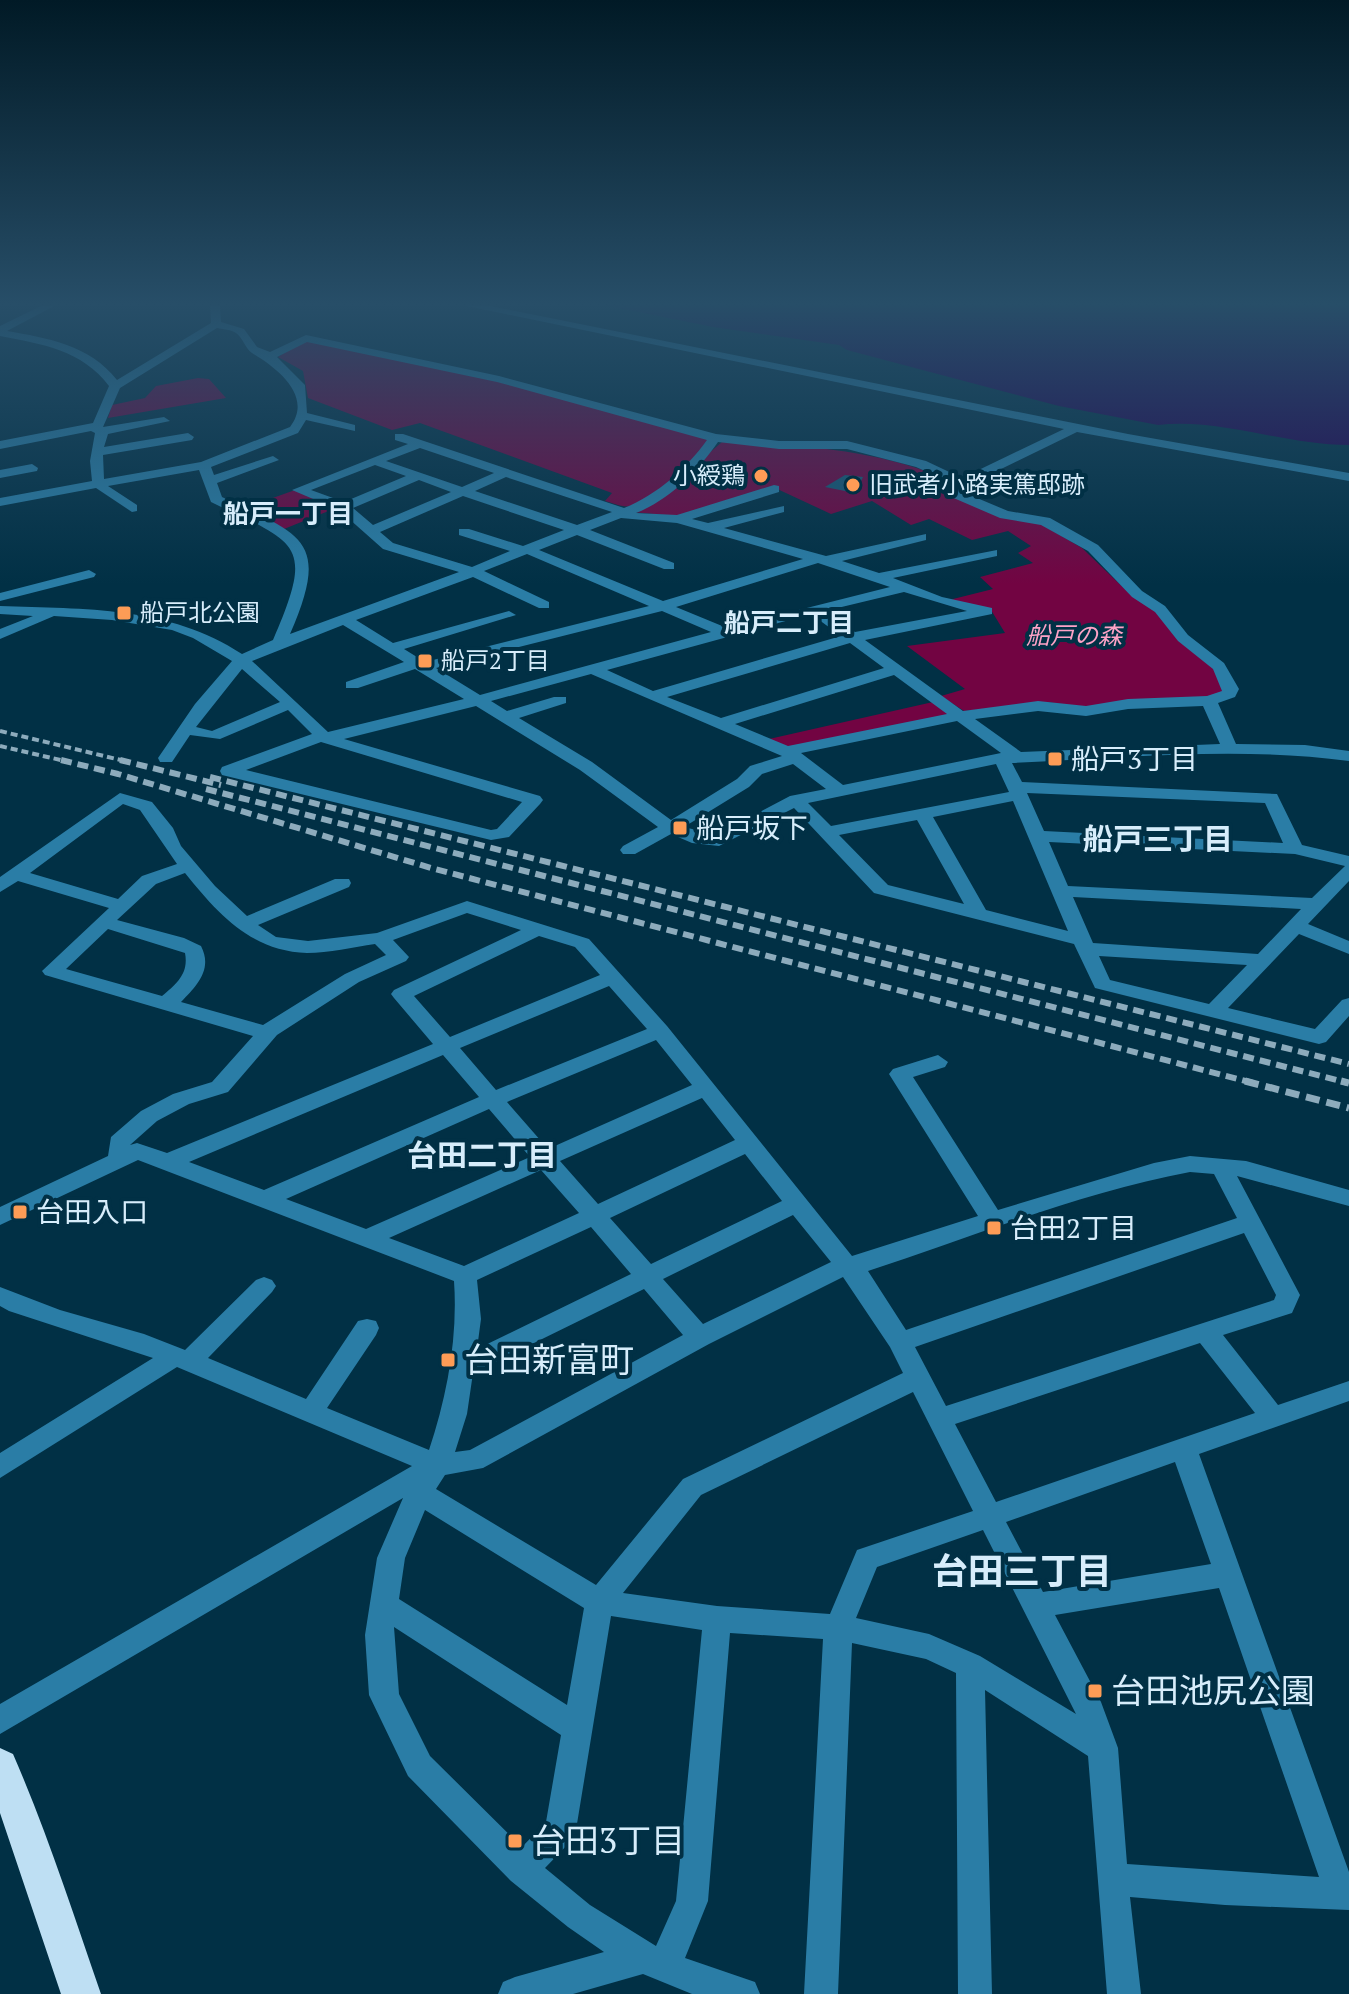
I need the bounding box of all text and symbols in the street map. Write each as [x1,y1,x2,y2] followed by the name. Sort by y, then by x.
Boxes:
[673,459,745,491] place label: 小綬鶏
[752,467,770,485] marker: 小綬鶏
[869,468,1085,500] place label: 旧武者小路実篤邸跡
[844,476,862,494] marker: 旧武者小路実篤邸跡
[223,496,353,530] district label: 船戸一丁目
[140,596,260,628] place label: 船戸北公園
[115,604,133,622] marker: 船戸北公園
[724,605,854,639] district label: 船戸二丁目
[1026,619,1124,651] park label: 船戸の森
[441,644,550,676] place label: 船戸2丁目
[416,652,434,670] marker: 船戸2丁目
[1071,740,1198,777] place label: 船戸3丁目
[1046,750,1064,768] marker: 船戸3丁目
[696,809,808,846] place label: 船戸坂下
[671,819,689,837] marker: 船戸坂下
[1083,819,1233,859] district label: 船戸三丁目
[407,1135,557,1175] district label: 台田二丁目
[36,1193,148,1230] place label: 台田入口
[11,1203,29,1221] marker: 台田入口
[1010,1209,1137,1246] place label: 台田2丁目
[985,1219,1003,1237] marker: 台田2丁目
[464,1337,634,1382] place label: 台田新富町
[439,1351,457,1369] marker: 台田新富町
[932,1547,1112,1594] district label: 台田三丁目
[1111,1668,1315,1713] place label: 台田池尻公園
[1086,1682,1104,1700] marker: 台田池尻公園
[531,1818,685,1863] place label: 台田3丁目
[506,1832,524,1850] marker: 台田3丁目

